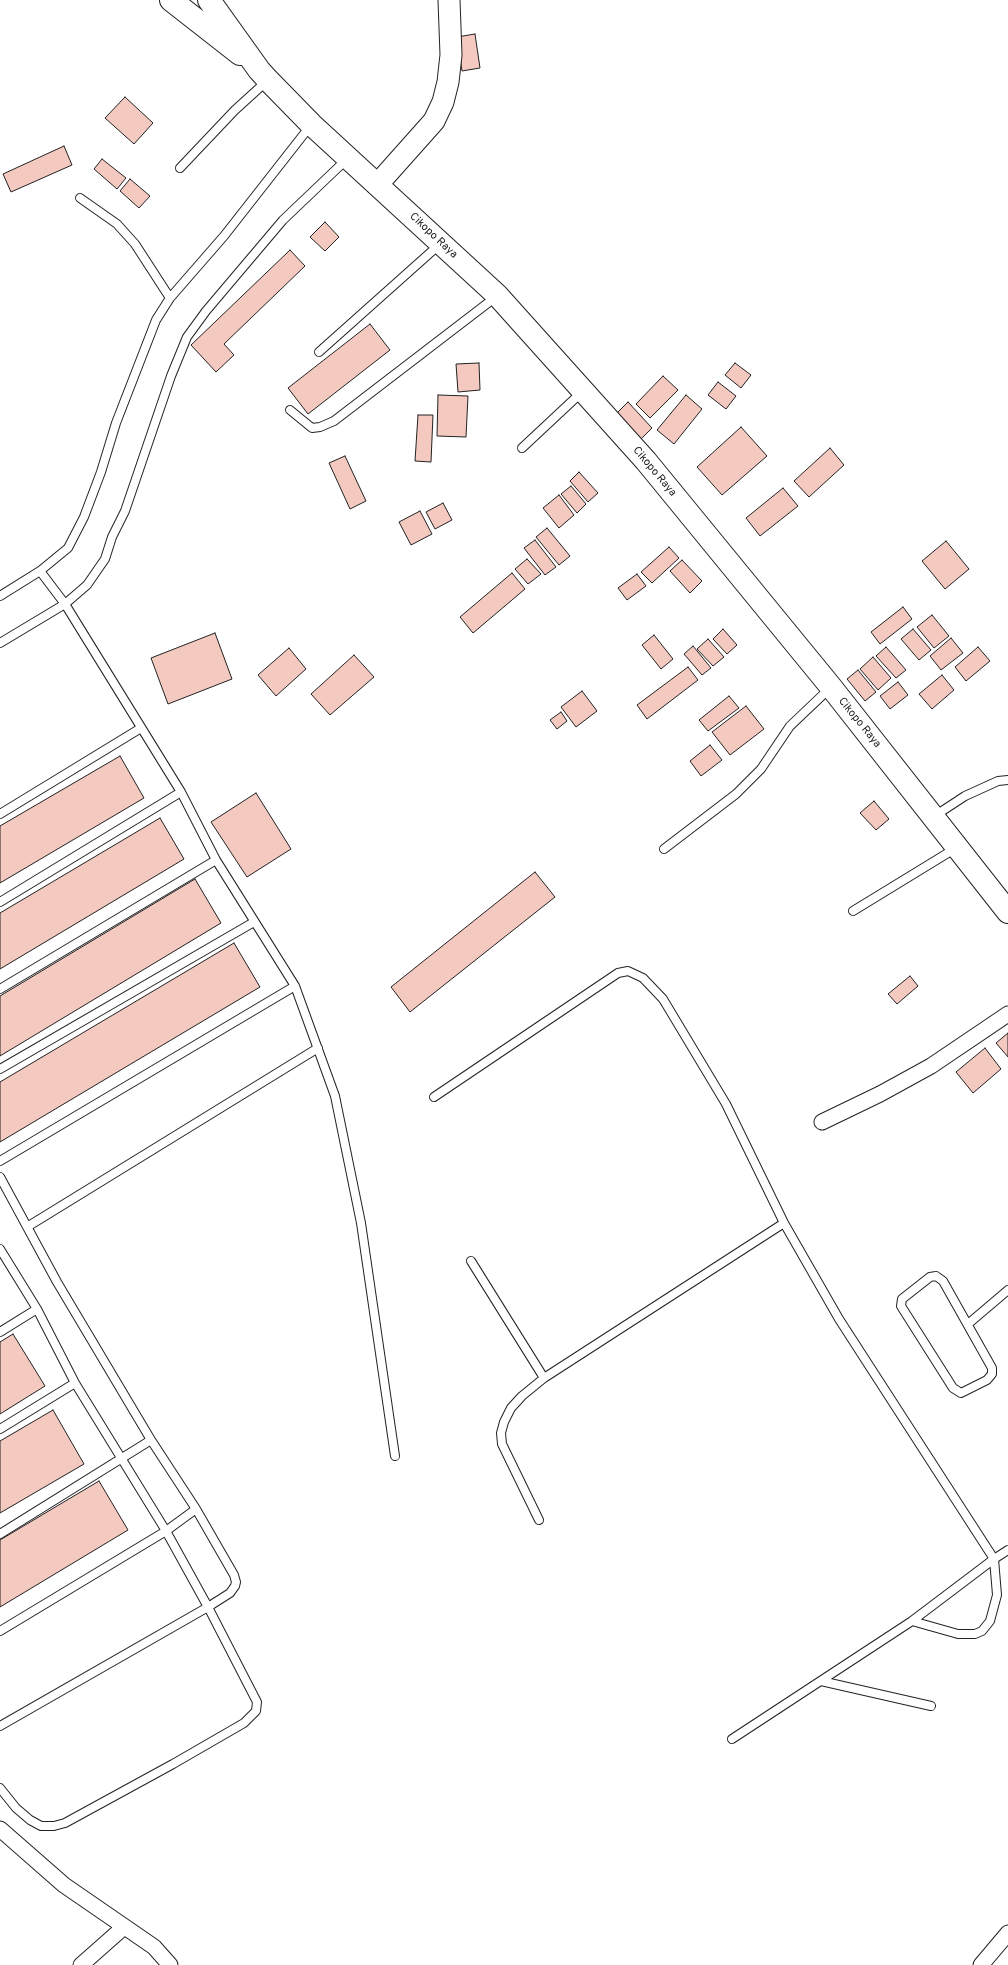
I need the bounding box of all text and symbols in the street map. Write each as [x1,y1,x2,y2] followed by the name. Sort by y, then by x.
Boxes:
[406,210,460,262] street label: Cikopo Raya
[629,444,679,500] street label: Cikopo Raya
[835,695,883,751] street label: Cikopo Raya

